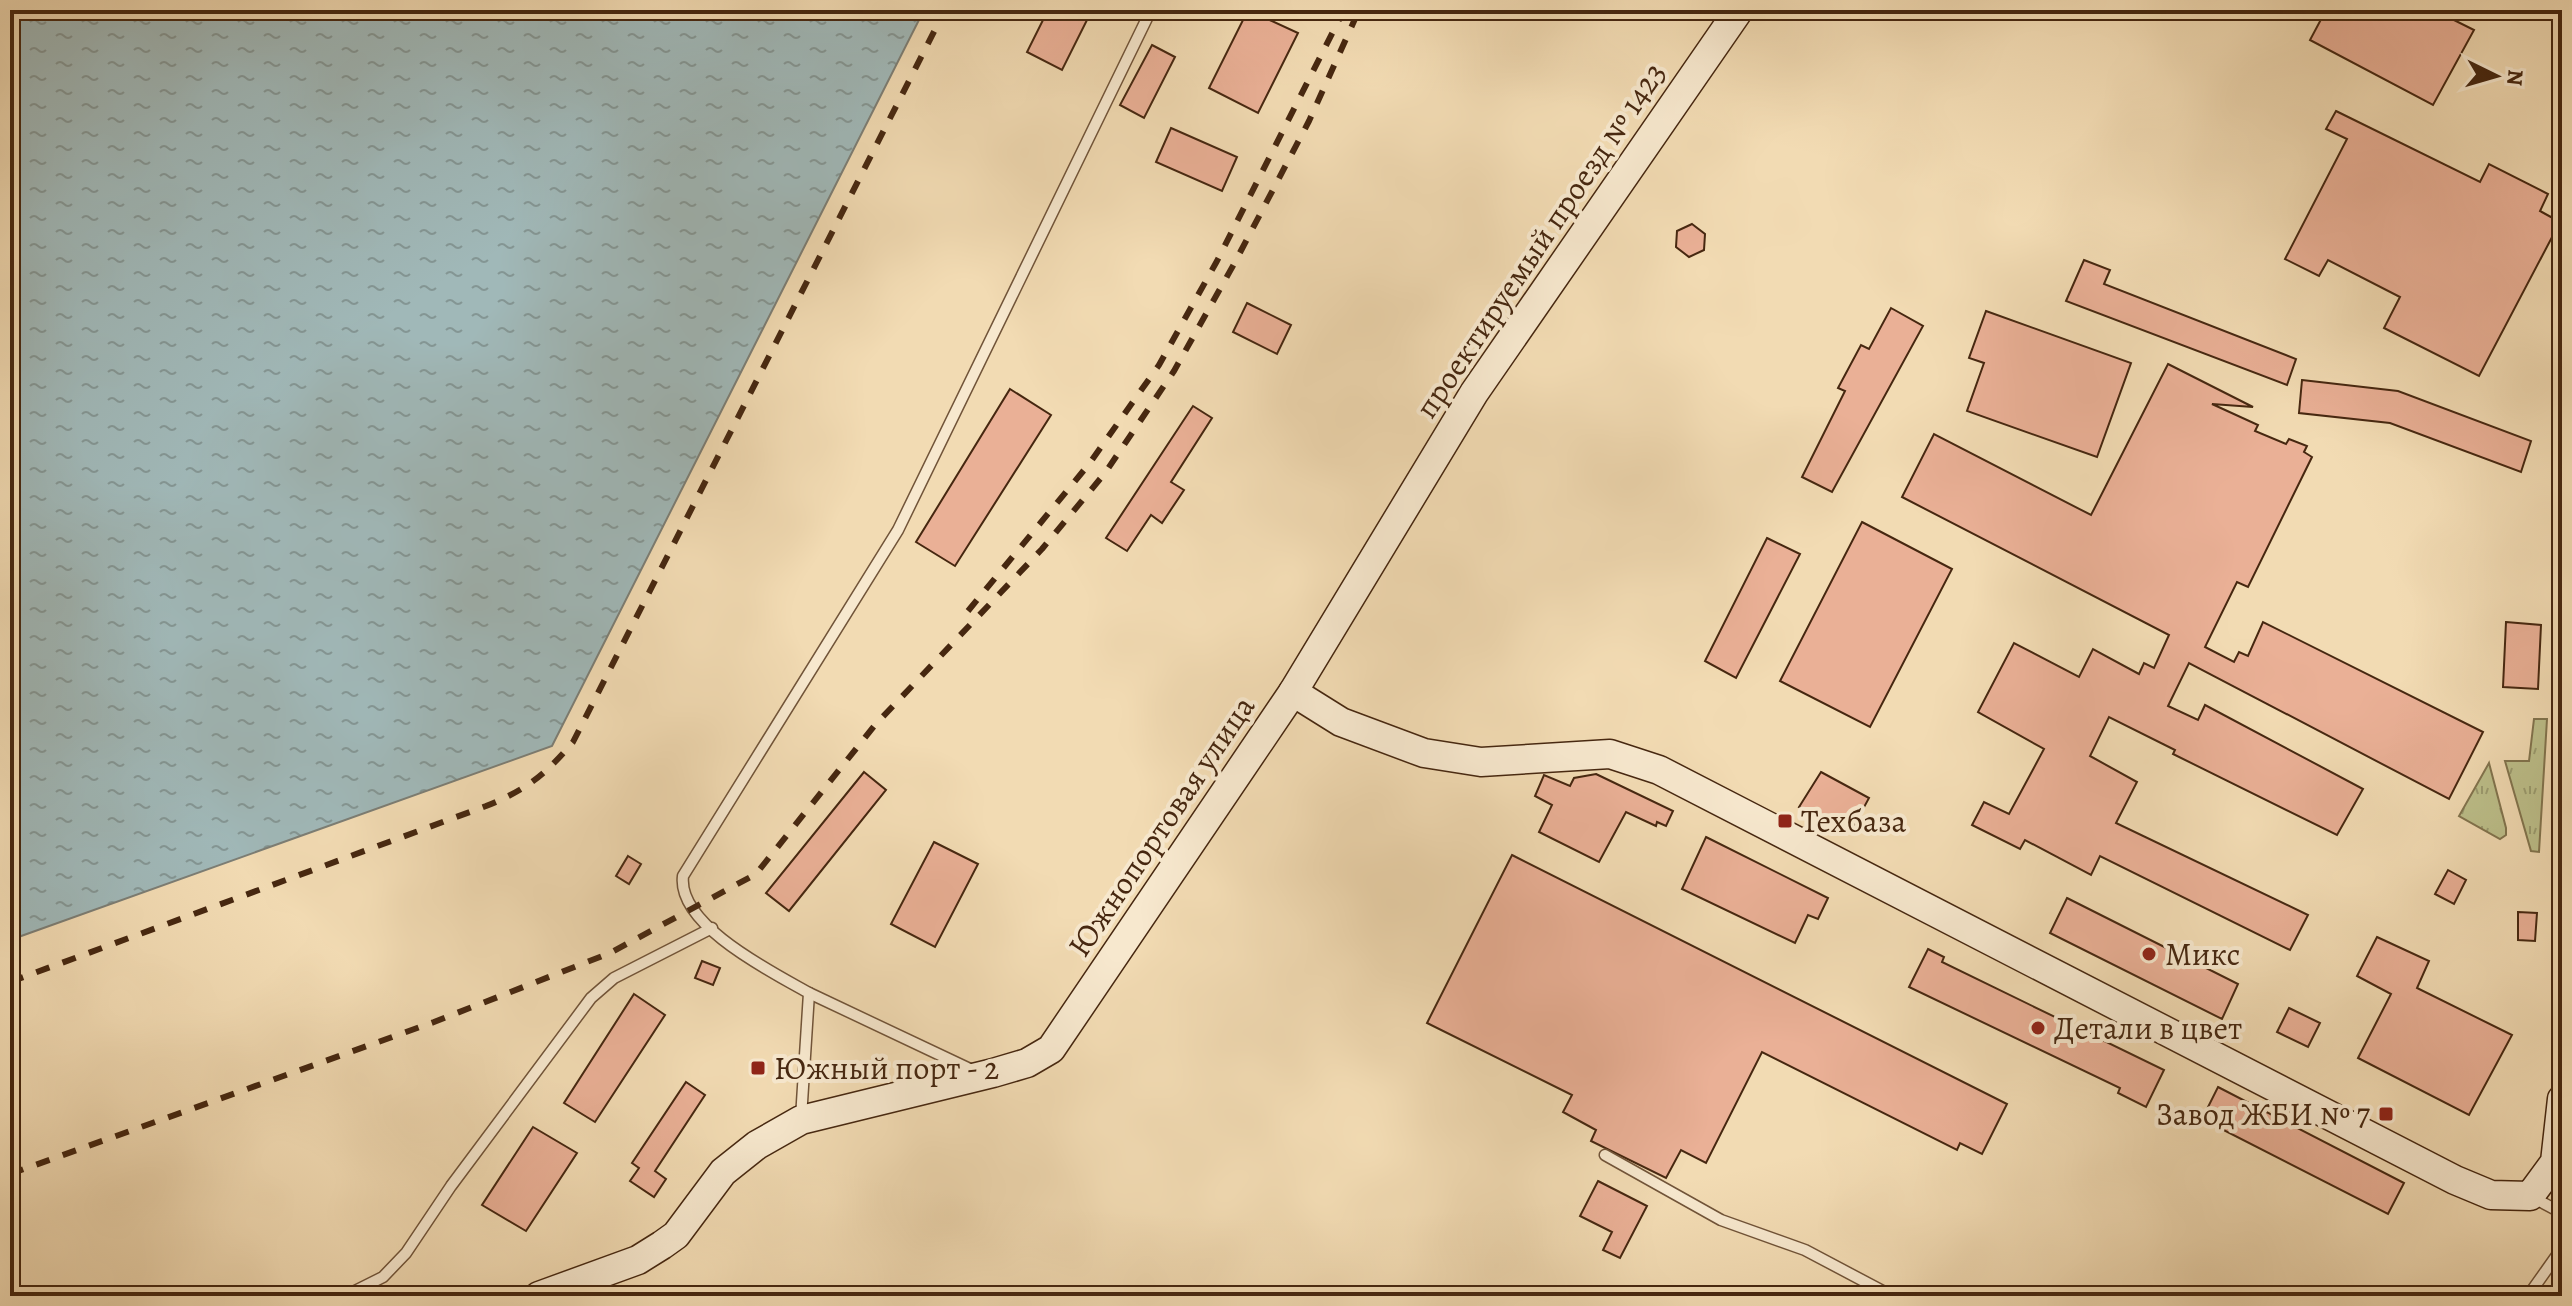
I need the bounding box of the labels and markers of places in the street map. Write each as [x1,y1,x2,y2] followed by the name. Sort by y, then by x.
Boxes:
[1801,799,1906,843] place label: Техбаза
[1776,812,1794,830] marker: Техбаза
[2165,932,2240,976] place label: Микс
[2140,945,2158,963] marker: Микс
[2054,1006,2242,1050] place label: Детали в цвет
[2029,1019,2047,1037] marker: Детали в цвет
[774,1046,999,1090] place label: Южный порт - 2
[749,1059,767,1077] marker: Южный порт - 2
[2156,1092,2371,1136] place label: Завод ЖБИ № 7
[2377,1105,2395,1123] marker: Завод ЖБИ № 7

